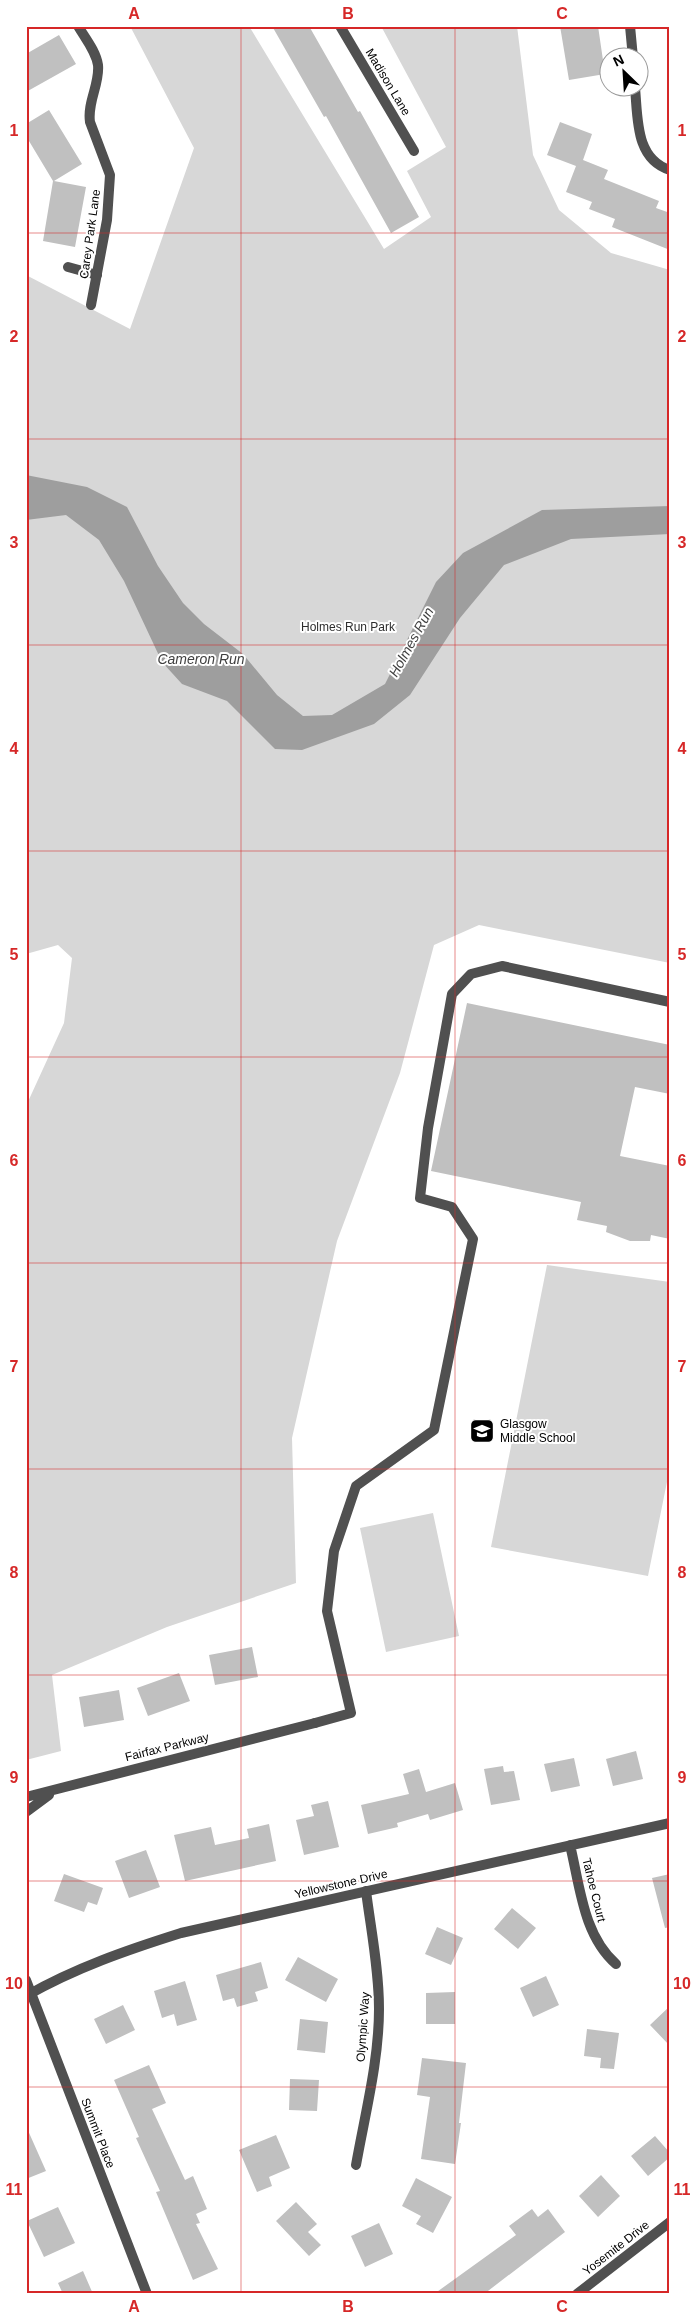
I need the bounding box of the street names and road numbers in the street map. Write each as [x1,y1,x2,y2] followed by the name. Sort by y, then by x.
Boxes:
[363,46,414,118] street label: Madison Lane
[77,188,103,280] street label: Carey Park Lane
[124,1730,210,1764] street label: Fairfax Parkway
[579,1857,609,1924] street label: Tahoe Court
[293,1866,389,1902] street label: Yellowstone Drive
[354,1991,372,2063] street label: Olympic Way
[78,2096,118,2170] street label: Summit Place
[580,2218,652,2278] street label: Yosemite Drive

